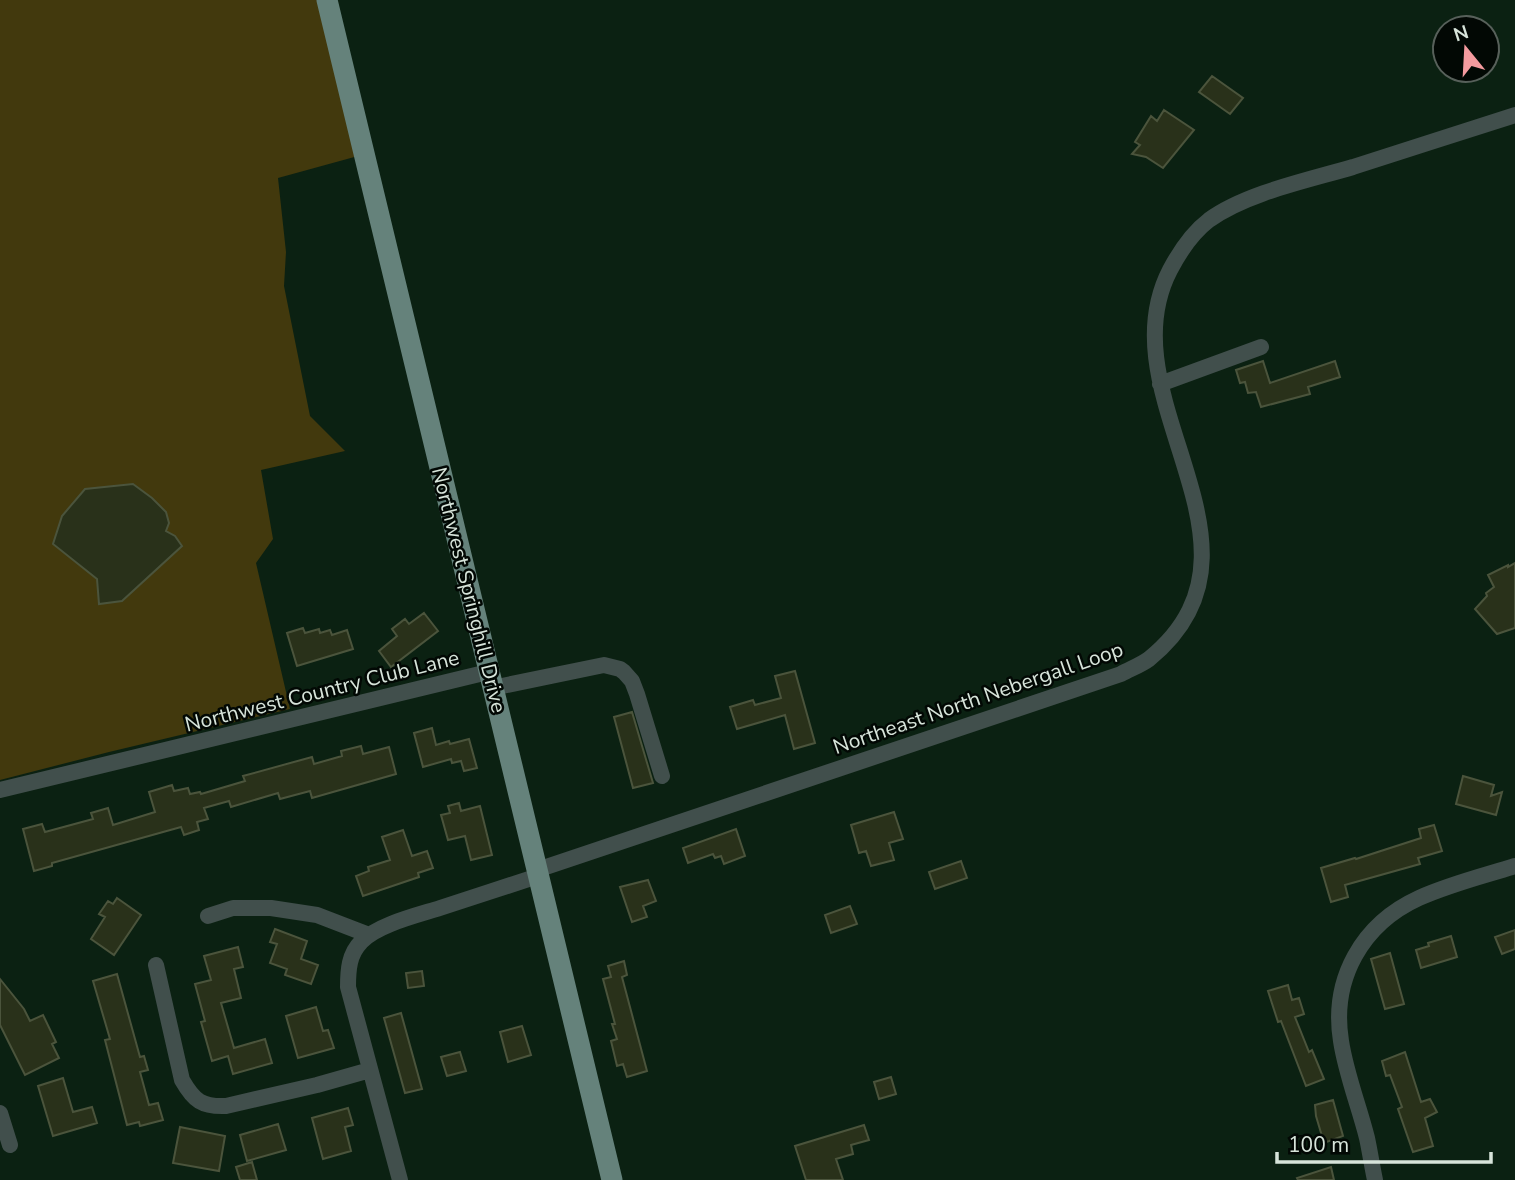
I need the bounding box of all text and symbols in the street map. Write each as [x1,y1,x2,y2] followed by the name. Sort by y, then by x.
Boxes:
[1431,14,1501,84] north arrow
[1450,19,1472,48] text: N
[425,464,513,716] street label: Northwest Springhill Drive
[829,635,1127,761] street label: Northeast North Nebergall Loop
[182,643,462,739] street label: Northwest Country Club Lane
[1277,1120,1490,1164] scale bar
[1288,1131,1349,1159] text: 100 m

